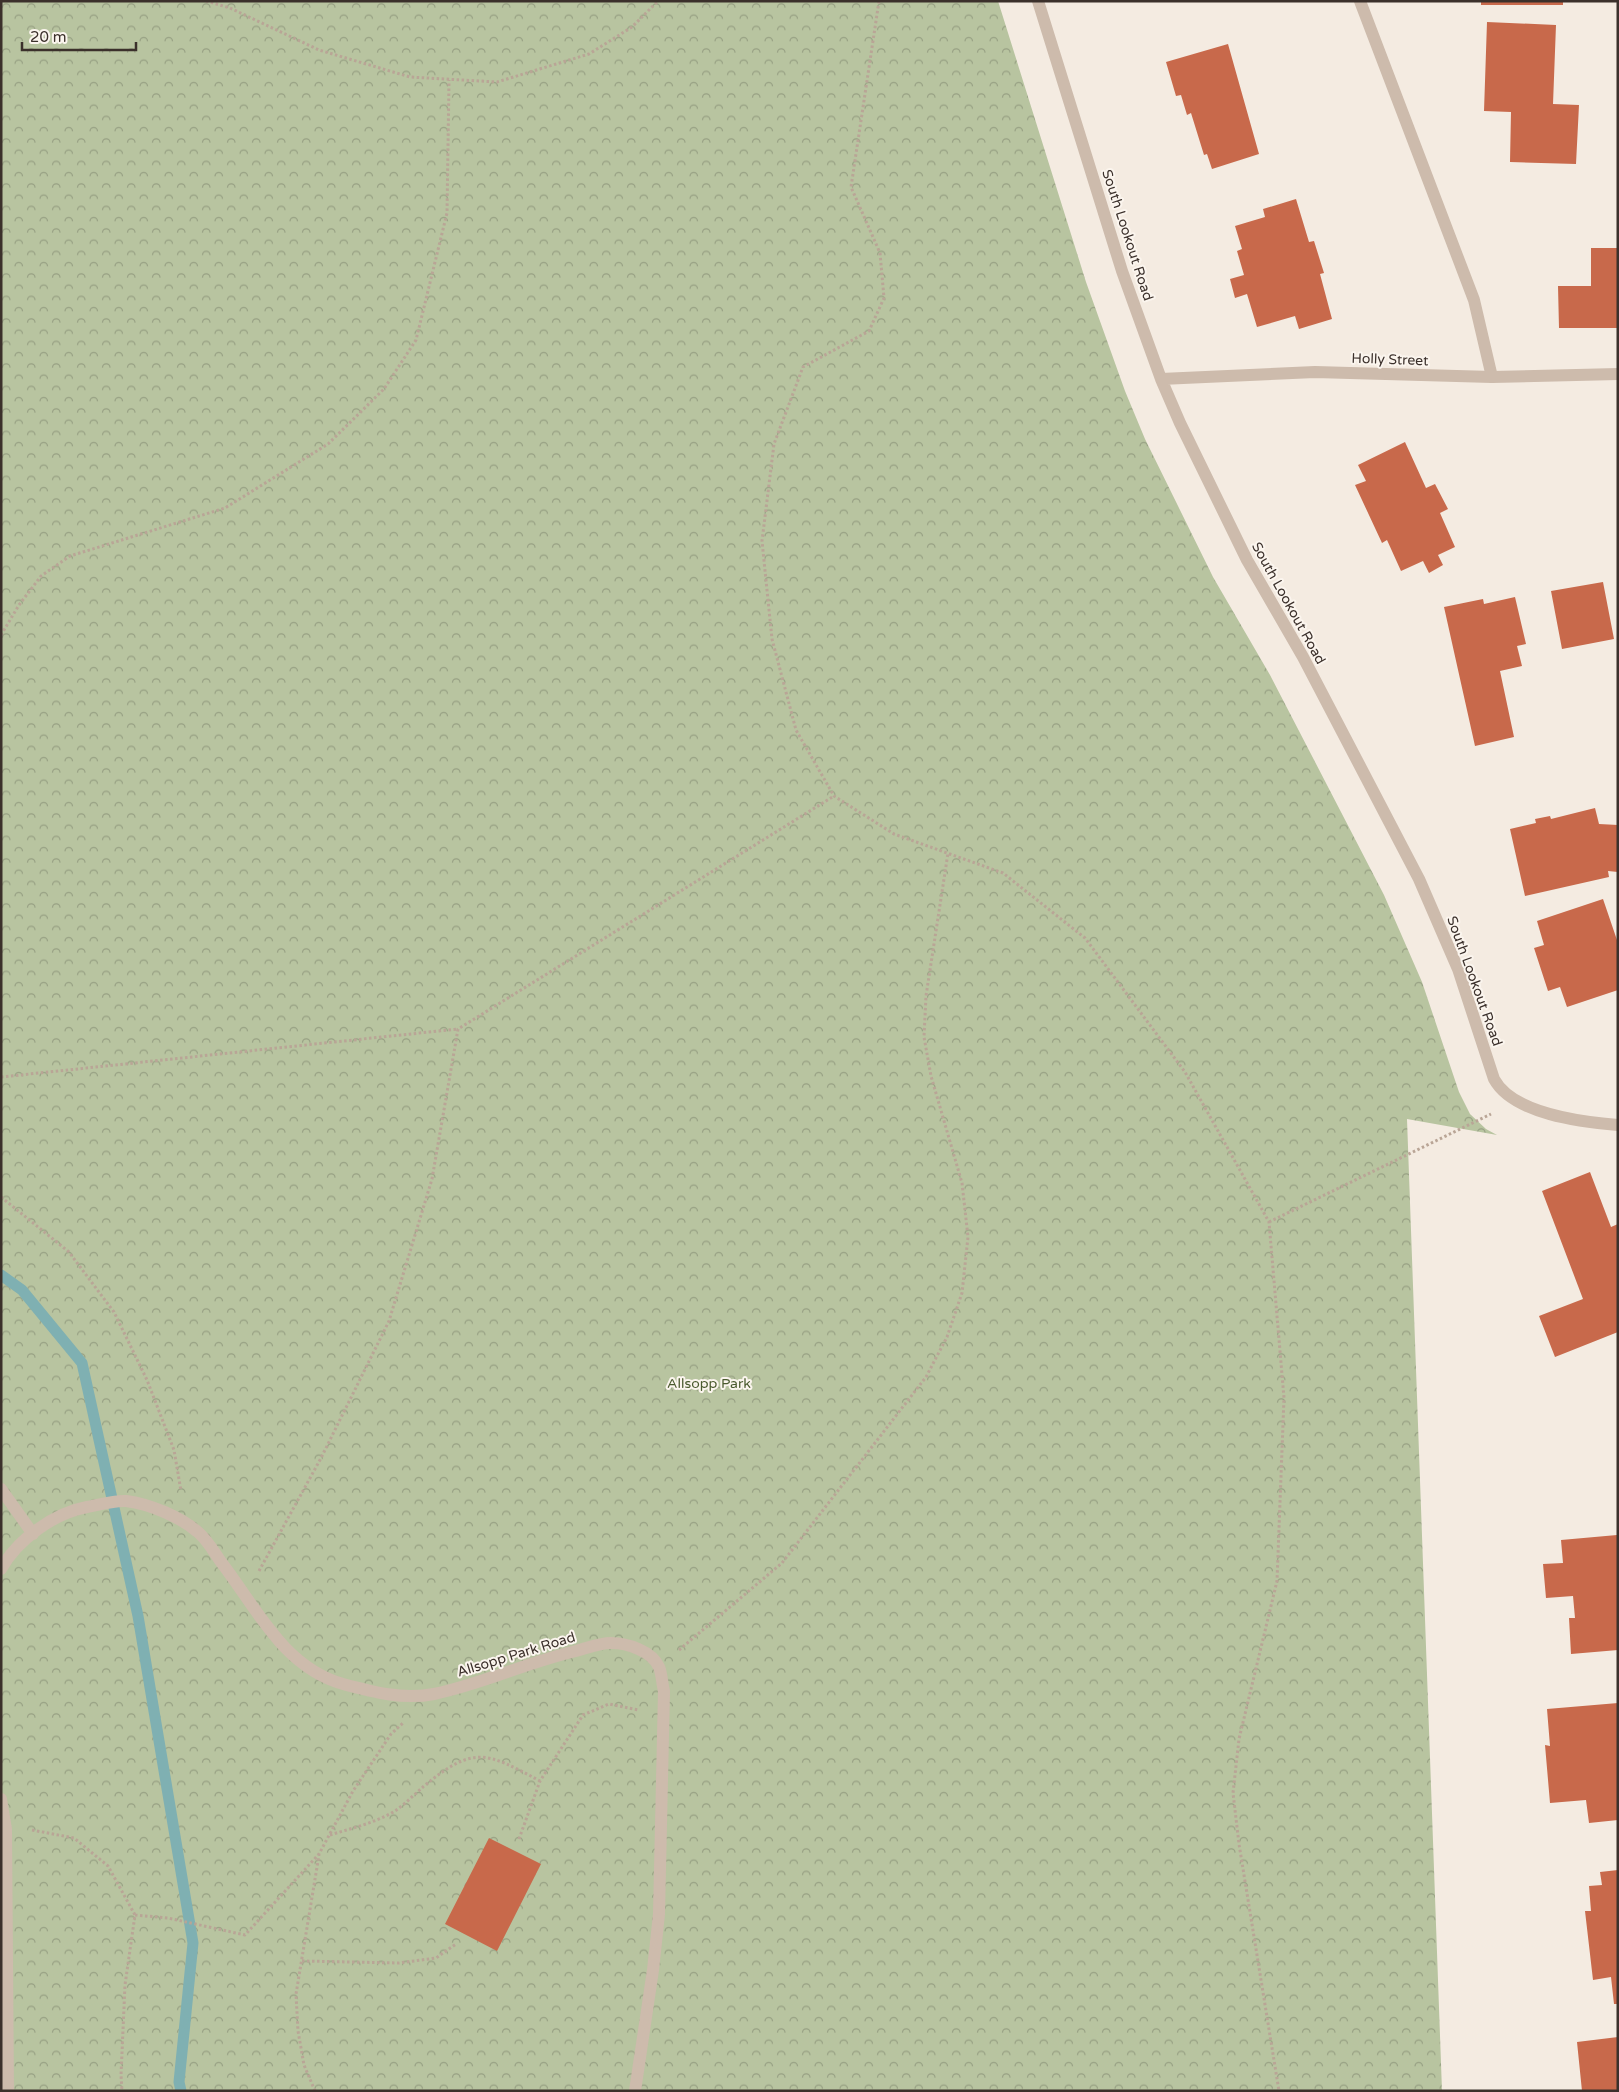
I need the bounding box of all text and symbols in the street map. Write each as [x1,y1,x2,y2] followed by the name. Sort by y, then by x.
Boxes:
[22,20,136,52] scale bar
[30,28,67,46] text: 20 m
[1098,167,1157,303] street label: South Lookout Road
[1351,350,1429,369] street label: Holly Street
[1248,539,1329,667] street label: South Lookout Road
[1443,914,1506,1048] street label: South Lookout Road
[667,1375,751,1392] park label: Allsopp Park
[455,1628,577,1681] street label: Allsopp Park Road

